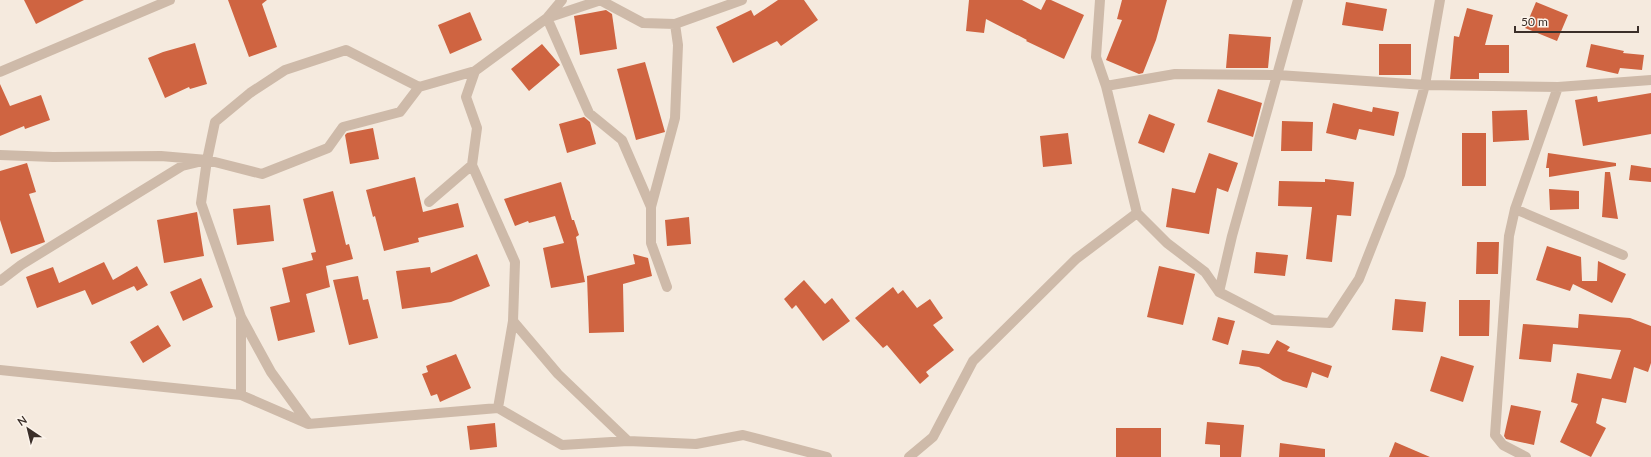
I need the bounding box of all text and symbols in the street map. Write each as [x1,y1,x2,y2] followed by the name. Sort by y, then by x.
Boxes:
[1515,8,1638,34] scale bar
[1521,14,1548,29] text: 50 m
[8,409,48,449] north arrow
[15,413,29,428] text: N

